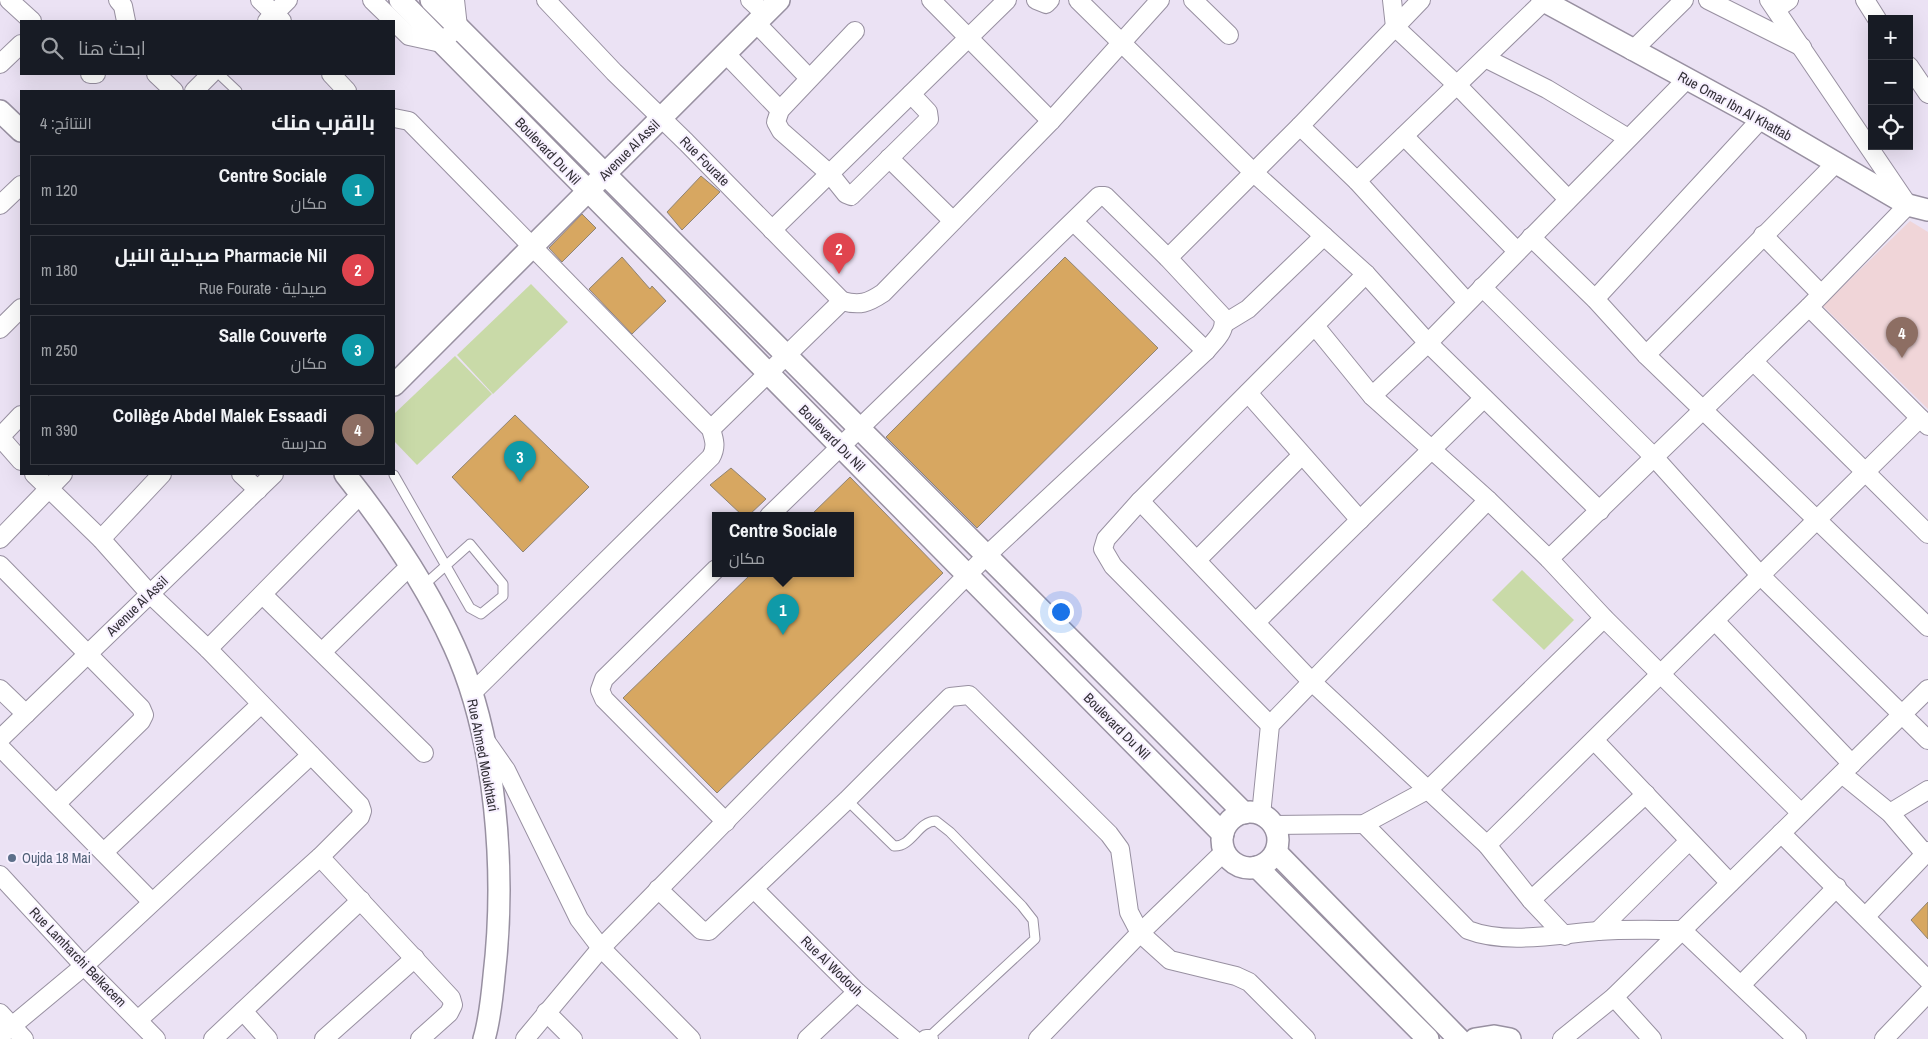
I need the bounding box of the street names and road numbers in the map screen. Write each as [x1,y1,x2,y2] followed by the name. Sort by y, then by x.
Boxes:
[1675,67,1795,145] street label: Rue Omar Ibn Al Khattab
[511,114,585,188] street label: Boulevard Du Nil
[594,116,663,185] street label: Avenue Al Assil
[676,132,734,190] street label: Rue Fourate
[795,401,869,475] street label: Boulevard Du Nil
[102,572,172,641] street label: Avenue Al Assil
[1080,689,1154,763] street label: Boulevard Du Nil
[463,697,503,813] street label: Rue Ahmed Moukhtari
[26,903,130,1011] street label: Rue Lamharchi Belkacem
[797,932,867,1000] street label: Rue Al Wodouh

